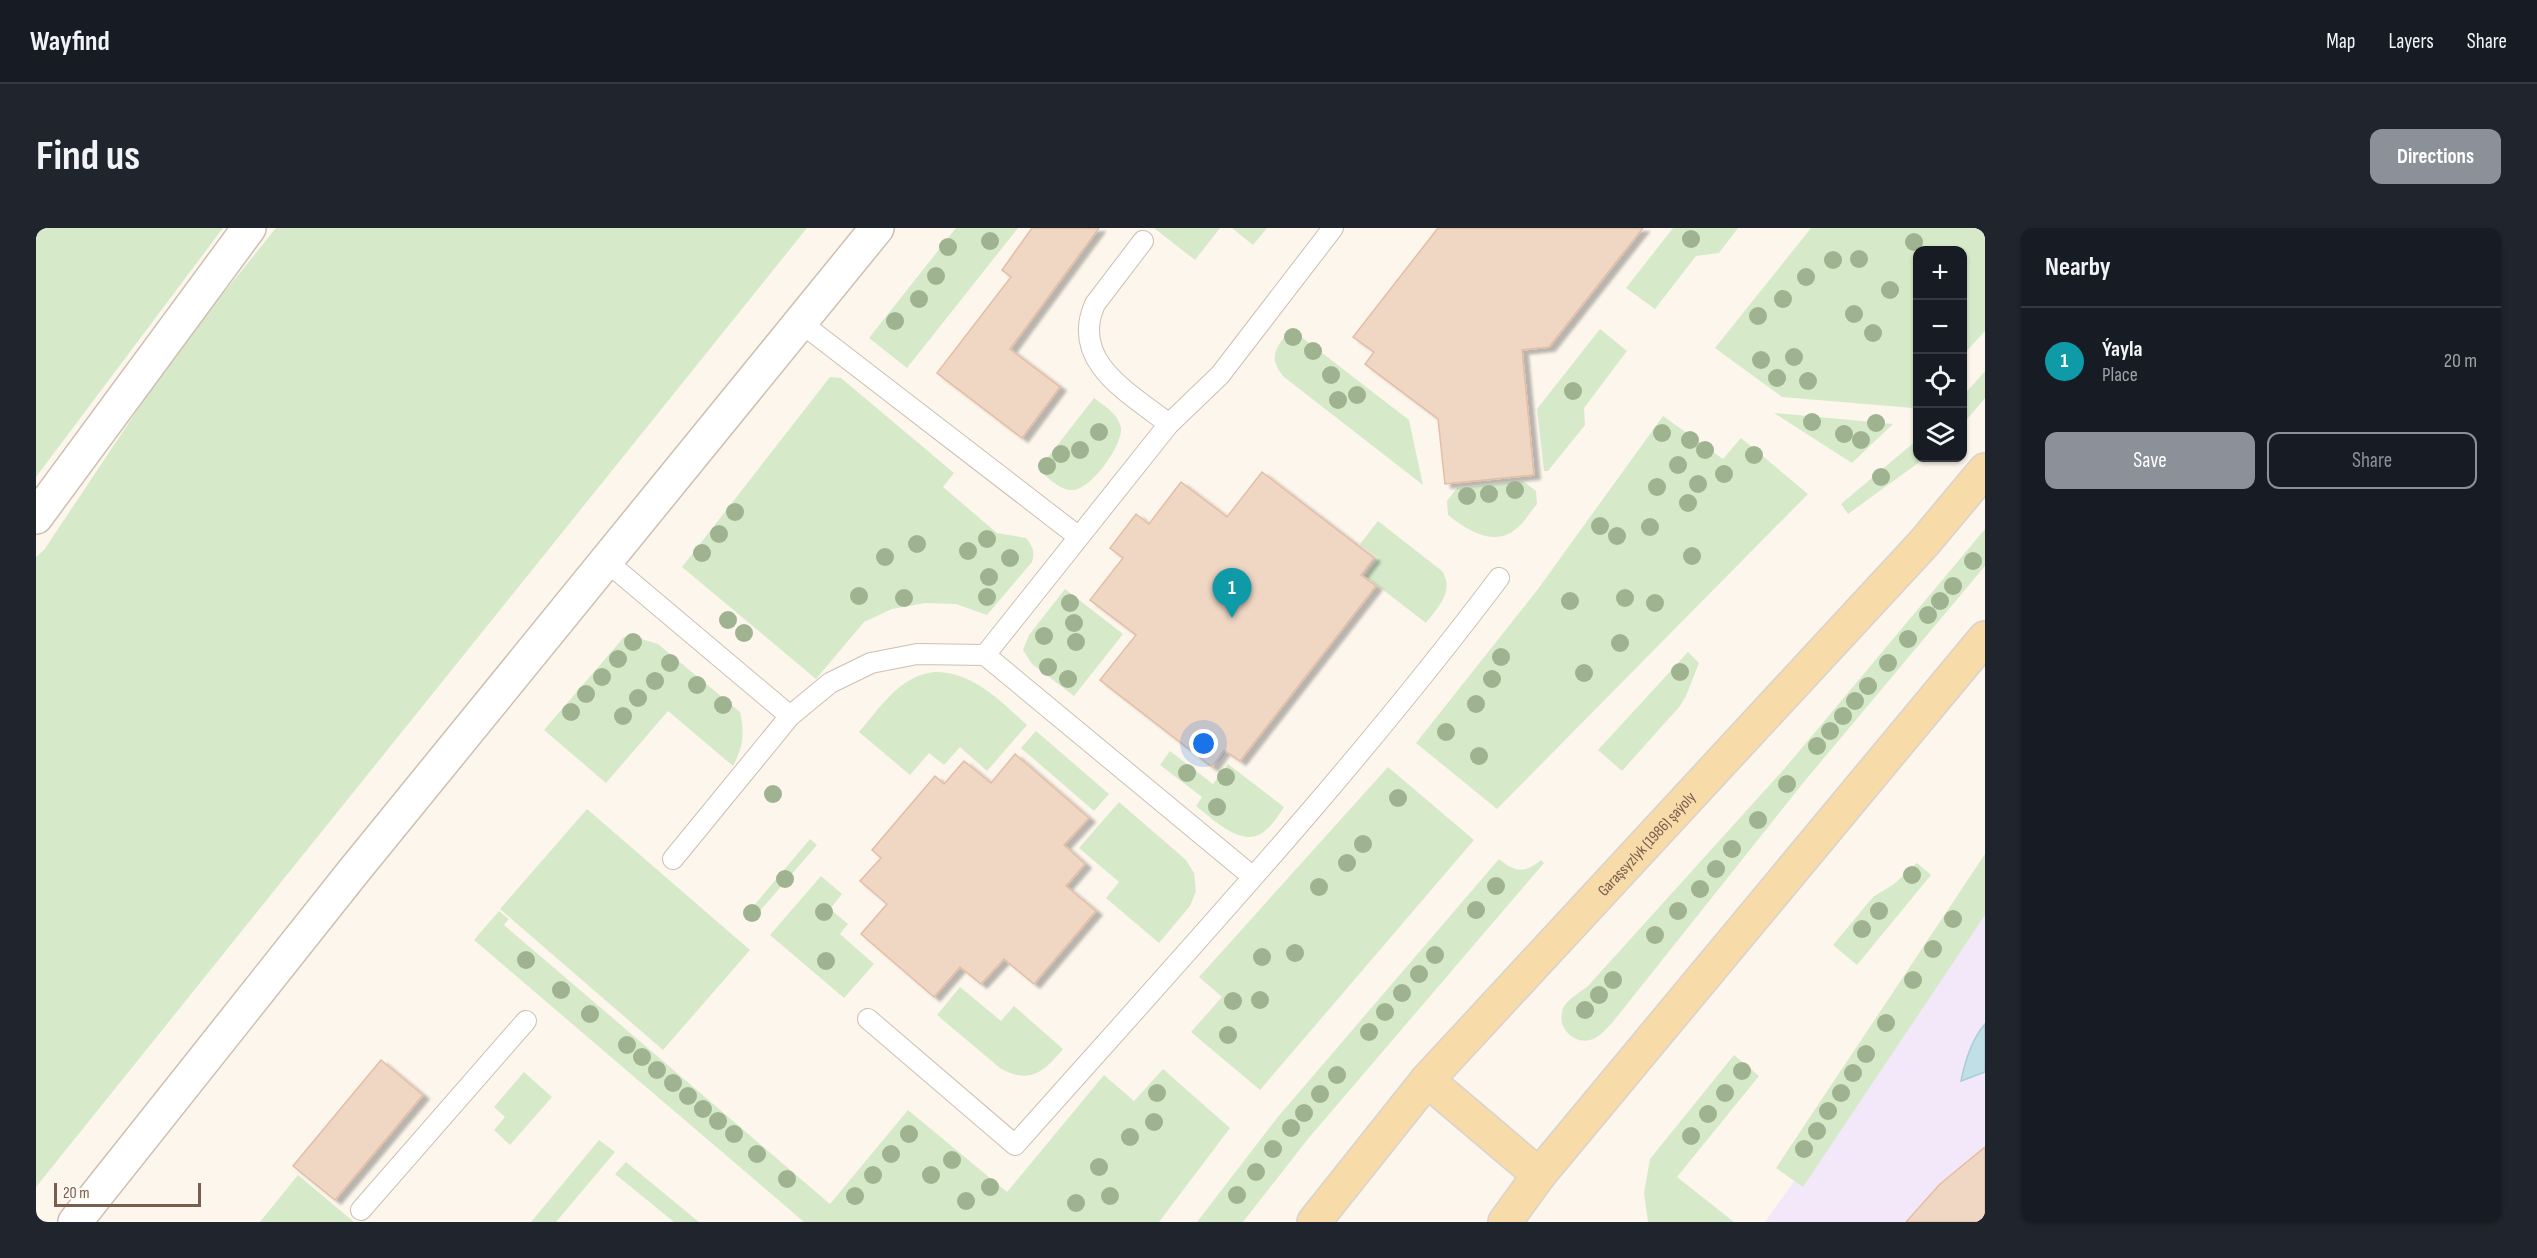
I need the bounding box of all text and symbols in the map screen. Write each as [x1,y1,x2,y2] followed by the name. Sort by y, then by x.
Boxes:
[30,25,110,58] text: Wayfind
[2326,29,2355,54] text: Map
[2388,29,2434,54] text: Layers
[2467,29,2507,54] text: Share
[2370,129,2501,184] button: Directions
[36,131,140,182] text: Find us
[1913,246,1967,462] map controls
[1913,246,1967,300] button: +
[2045,252,2111,283] text: Nearby
[1913,300,1967,354] button: −
[2102,336,2143,363] text: Ýayla
[2061,349,2068,373] text: 1
[2444,349,2477,373] text: 20 m
[1913,354,1967,408] button: locate
[2102,363,2138,387] text: Place
[1913,408,1967,462] button: layers
[2045,432,2255,489] button: Save
[2267,432,2477,489] button: Share
[1212,568,1252,618] pin: 1
[1189,729,1218,758] your location
[1594,788,1700,901] street label: Garaşsyzlyk (1986) şaýoly
[54,1180,201,1208] scale bar
[63,1184,90,1203] text: 20 m

